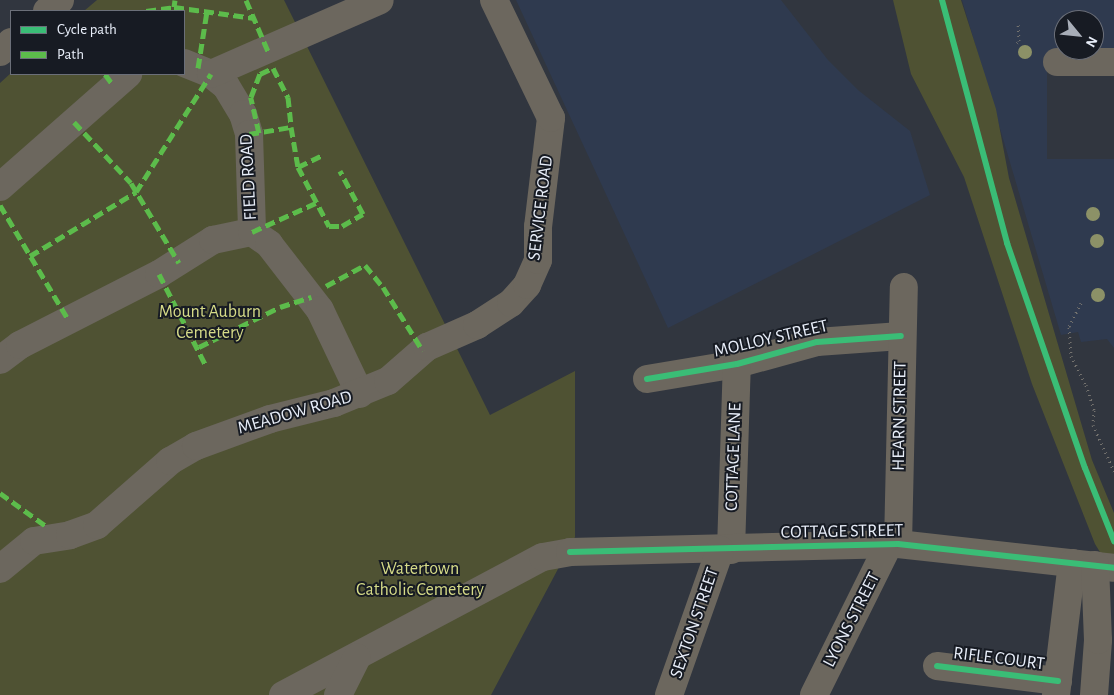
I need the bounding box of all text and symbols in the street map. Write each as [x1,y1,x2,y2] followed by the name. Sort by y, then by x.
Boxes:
[10,10,185,75] legend
[1054,10,1104,60] north arrow
[57,22,117,37] text: Cycle path
[1083,34,1100,49] text: N
[57,47,84,62] text: Path
[236,133,262,221] street label: FIELD ROAD
[524,154,558,262] street label: SERVICE ROAD
[159,302,261,344] park label: Mount Auburn Cemetery
[712,315,830,363] street label: MOLLOY STREET
[888,361,912,471] street label: HEARN STREET
[235,386,355,440] street label: MEADOW ROAD
[721,403,747,511] street label: COTTAGE LANE
[781,520,903,544] street label: COTTAGE STREET
[356,559,484,602] park label: Watertown Catholic Cemetery
[666,565,724,681] street label: SEXTON STREET
[819,569,885,671] street label: LYONS STREET
[952,643,1046,675] street label: RIFLE COURT

